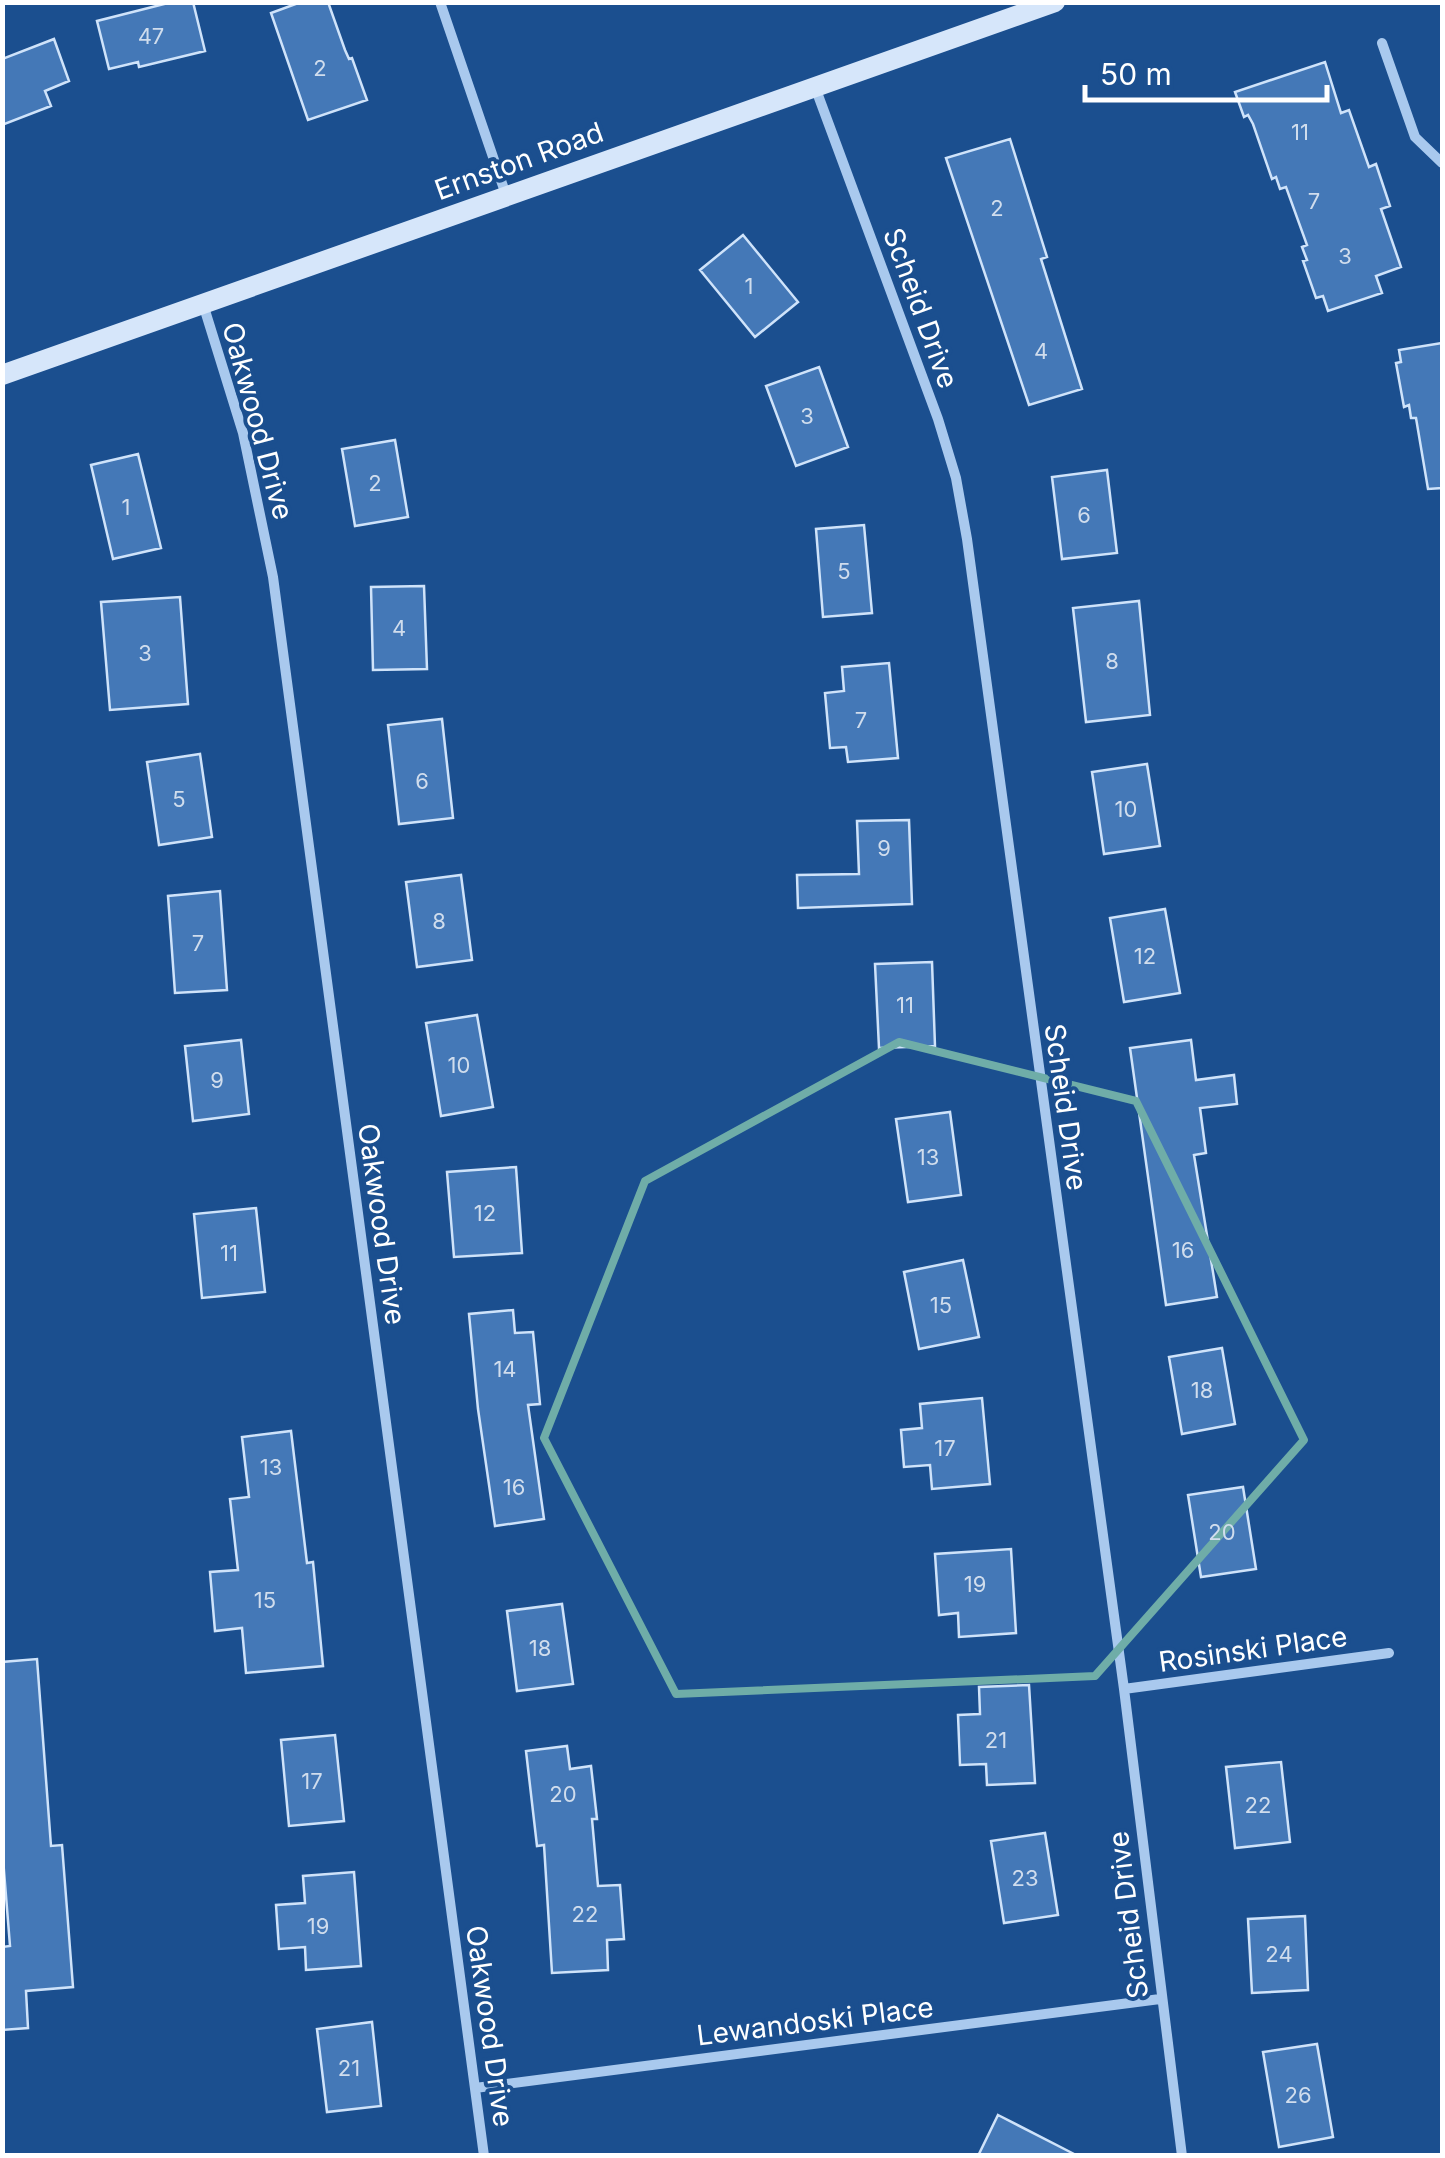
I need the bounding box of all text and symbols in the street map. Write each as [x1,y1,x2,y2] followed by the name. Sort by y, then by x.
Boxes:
[138,23,164,49] house number: 47
[1085,40,1328,102] scale bar
[313,55,327,81] house number: 2
[1100,56,1172,92] text: 50 m
[430,115,608,207] street label: Ernston Road
[1291,119,1309,145] house number: 11
[1308,188,1320,214] house number: 7
[990,195,1004,221] house number: 2
[876,223,966,393] street label: Scheid Drive
[1338,243,1352,269] house number: 3
[745,273,753,299] house number: 1
[215,319,301,523] street label: Oakwood Drive
[1034,338,1048,364] house number: 4
[800,403,814,429] house number: 3
[368,470,382,496] house number: 2
[122,494,130,520] house number: 1
[1077,502,1091,528] house number: 6
[837,558,851,584] house number: 5
[392,615,406,641] house number: 4
[138,640,152,666] house number: 3
[1105,648,1119,674] house number: 8
[855,707,867,733] house number: 7
[415,768,429,794] house number: 6
[172,786,186,812] house number: 5
[1115,796,1137,822] house number: 10
[877,835,891,861] house number: 9
[432,908,446,934] house number: 8
[192,930,204,956] house number: 7
[1134,943,1156,969] house number: 12
[896,992,914,1018] house number: 11
[1037,1021,1095,1193] street label: Scheid Drive
[448,1052,470,1078] house number: 10
[210,1067,224,1093] house number: 9
[351,1121,413,1327] street label: Oakwood Drive
[917,1144,939,1170] house number: 13
[474,1200,496,1226] house number: 12
[1172,1237,1194,1263] house number: 16
[220,1240,238,1266] house number: 11
[930,1292,952,1318] house number: 15
[493,1356,517,1382] house number: 14
[1191,1377,1213,1403] house number: 18
[934,1435,956,1461] house number: 17
[260,1454,282,1480] house number: 13
[503,1474,525,1500] house number: 16
[1208,1519,1236,1545] house number: 20
[964,1571,986,1597] house number: 19
[254,1587,276,1613] house number: 15
[1157,1619,1349,1679] street label: Rosinski Place
[529,1635,551,1661] house number: 18
[985,1727,1007,1753] house number: 21
[301,1768,323,1794] house number: 17
[549,1781,577,1807] house number: 20
[1245,1792,1271,1818] house number: 22
[1101,1829,1155,2001] street label: Scheid Drive
[1011,1865,1039,1891] house number: 23
[572,1901,598,1927] house number: 22
[307,1913,329,1939] house number: 19
[459,1923,521,2129] street label: Oakwood Drive
[1265,1941,1293,1967] house number: 24
[695,1990,935,2052] street label: Lewandoski Place
[338,2055,360,2081] house number: 21
[1284,2082,1312,2108] house number: 26

